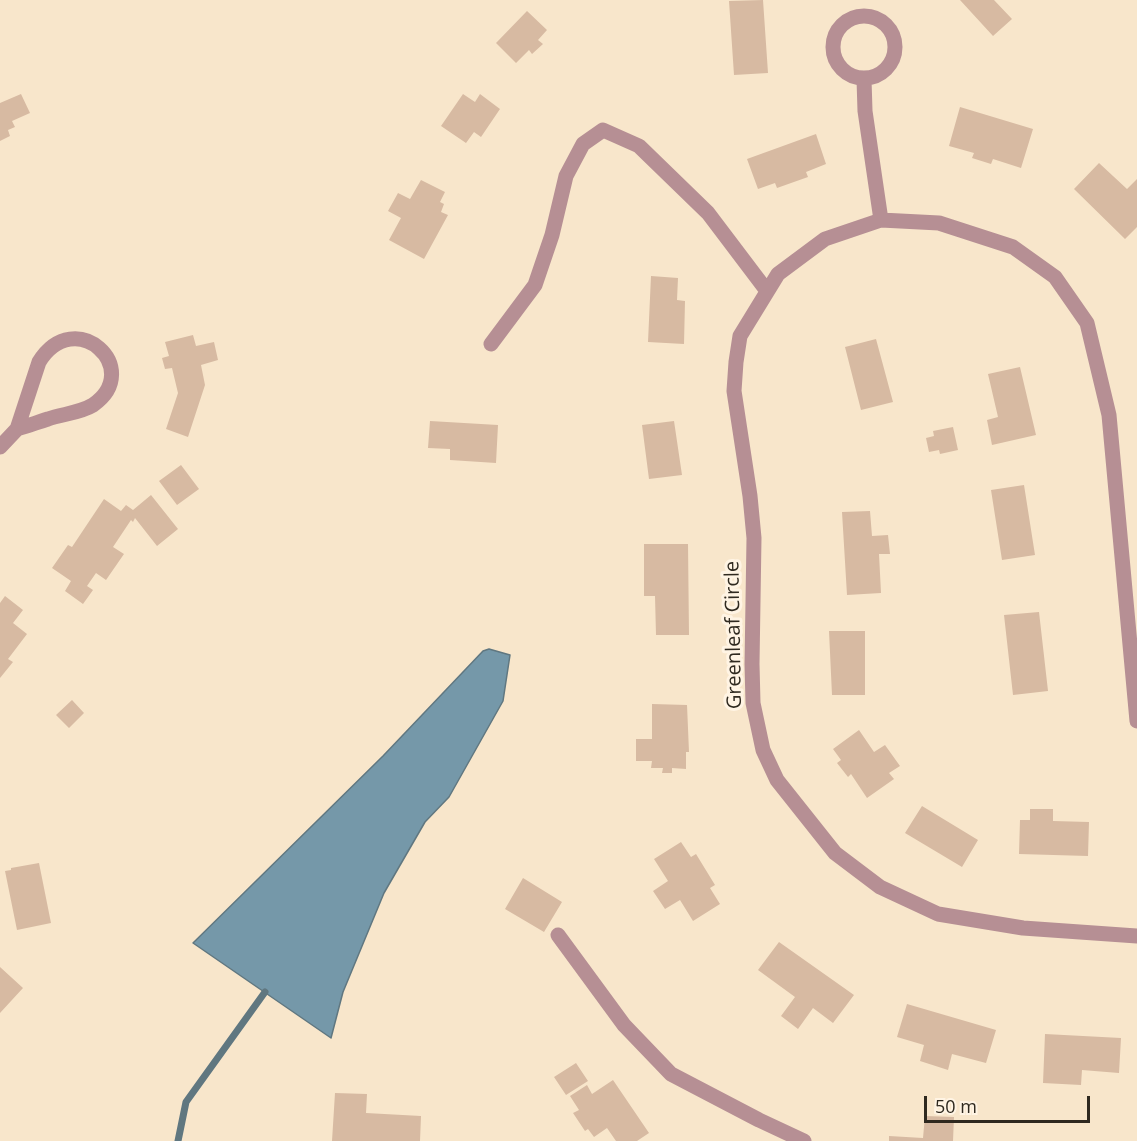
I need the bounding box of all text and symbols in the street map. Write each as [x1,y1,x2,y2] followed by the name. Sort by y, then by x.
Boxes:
[721,561,747,709] street label: Greenleaf Circle
[927,1084,1094,1122] scale bar
[935,1094,977,1118] text: 50 m

